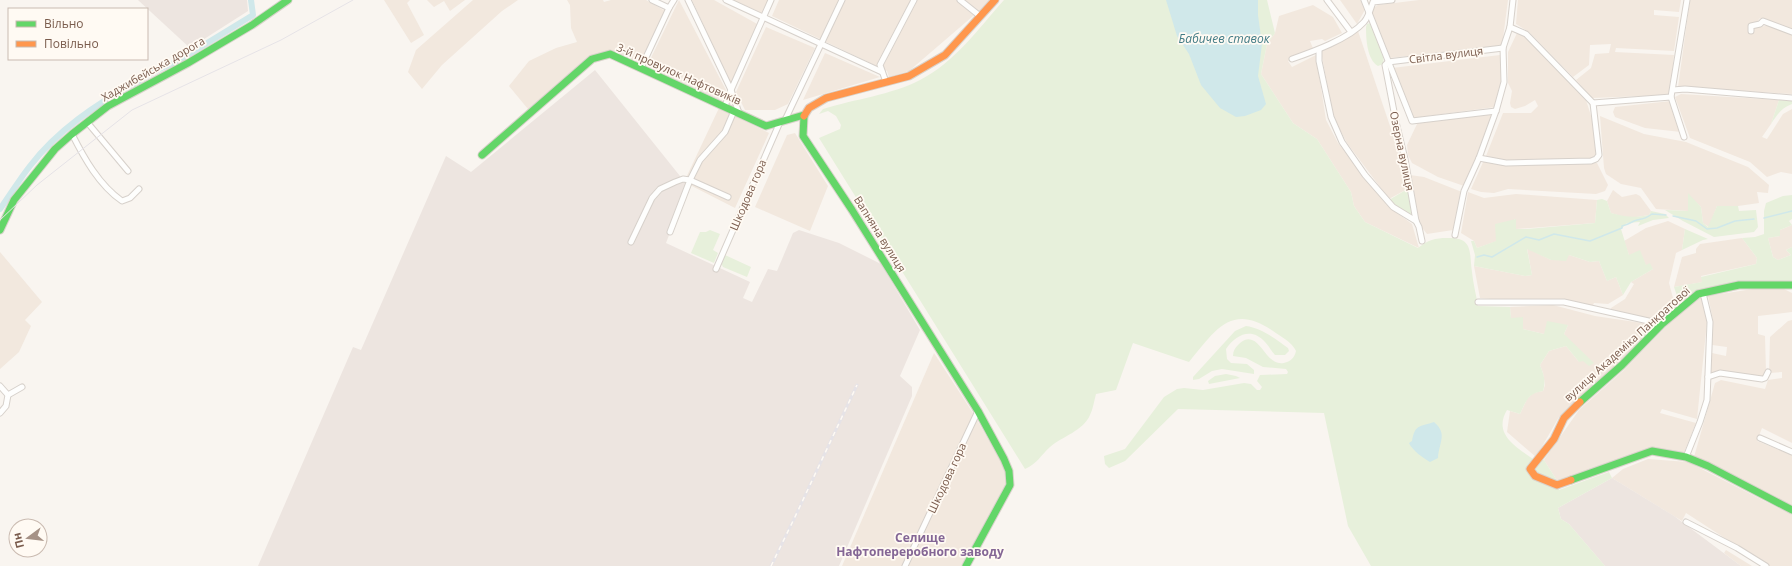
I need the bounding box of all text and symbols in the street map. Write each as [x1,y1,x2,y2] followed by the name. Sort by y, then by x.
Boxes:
[8,8,148,60] legend
[44,15,84,32] text: Вільно
[1179,30,1271,47] water label: Бабичев ставок
[98,33,207,104] street label: Хаджибейська дорога
[44,35,99,52] text: Повільно
[614,39,744,108] street label: 3-й провулок Нафтовиків
[1408,43,1484,66] street label: Світла вулиця
[1387,110,1418,192] street label: Озерна вулиця
[726,157,769,233] street label: Шкодова гора
[851,193,910,275] street label: Вапняна вулиця
[1560,283,1693,404] street label: вулиця Академіка Панкратової
[924,440,969,515] street label: Шкодова гора
[8,518,48,558] north arrow
[836,529,1004,560] district label: Селище Нафтопереробного заводу
[9,531,27,550] text: Пн

